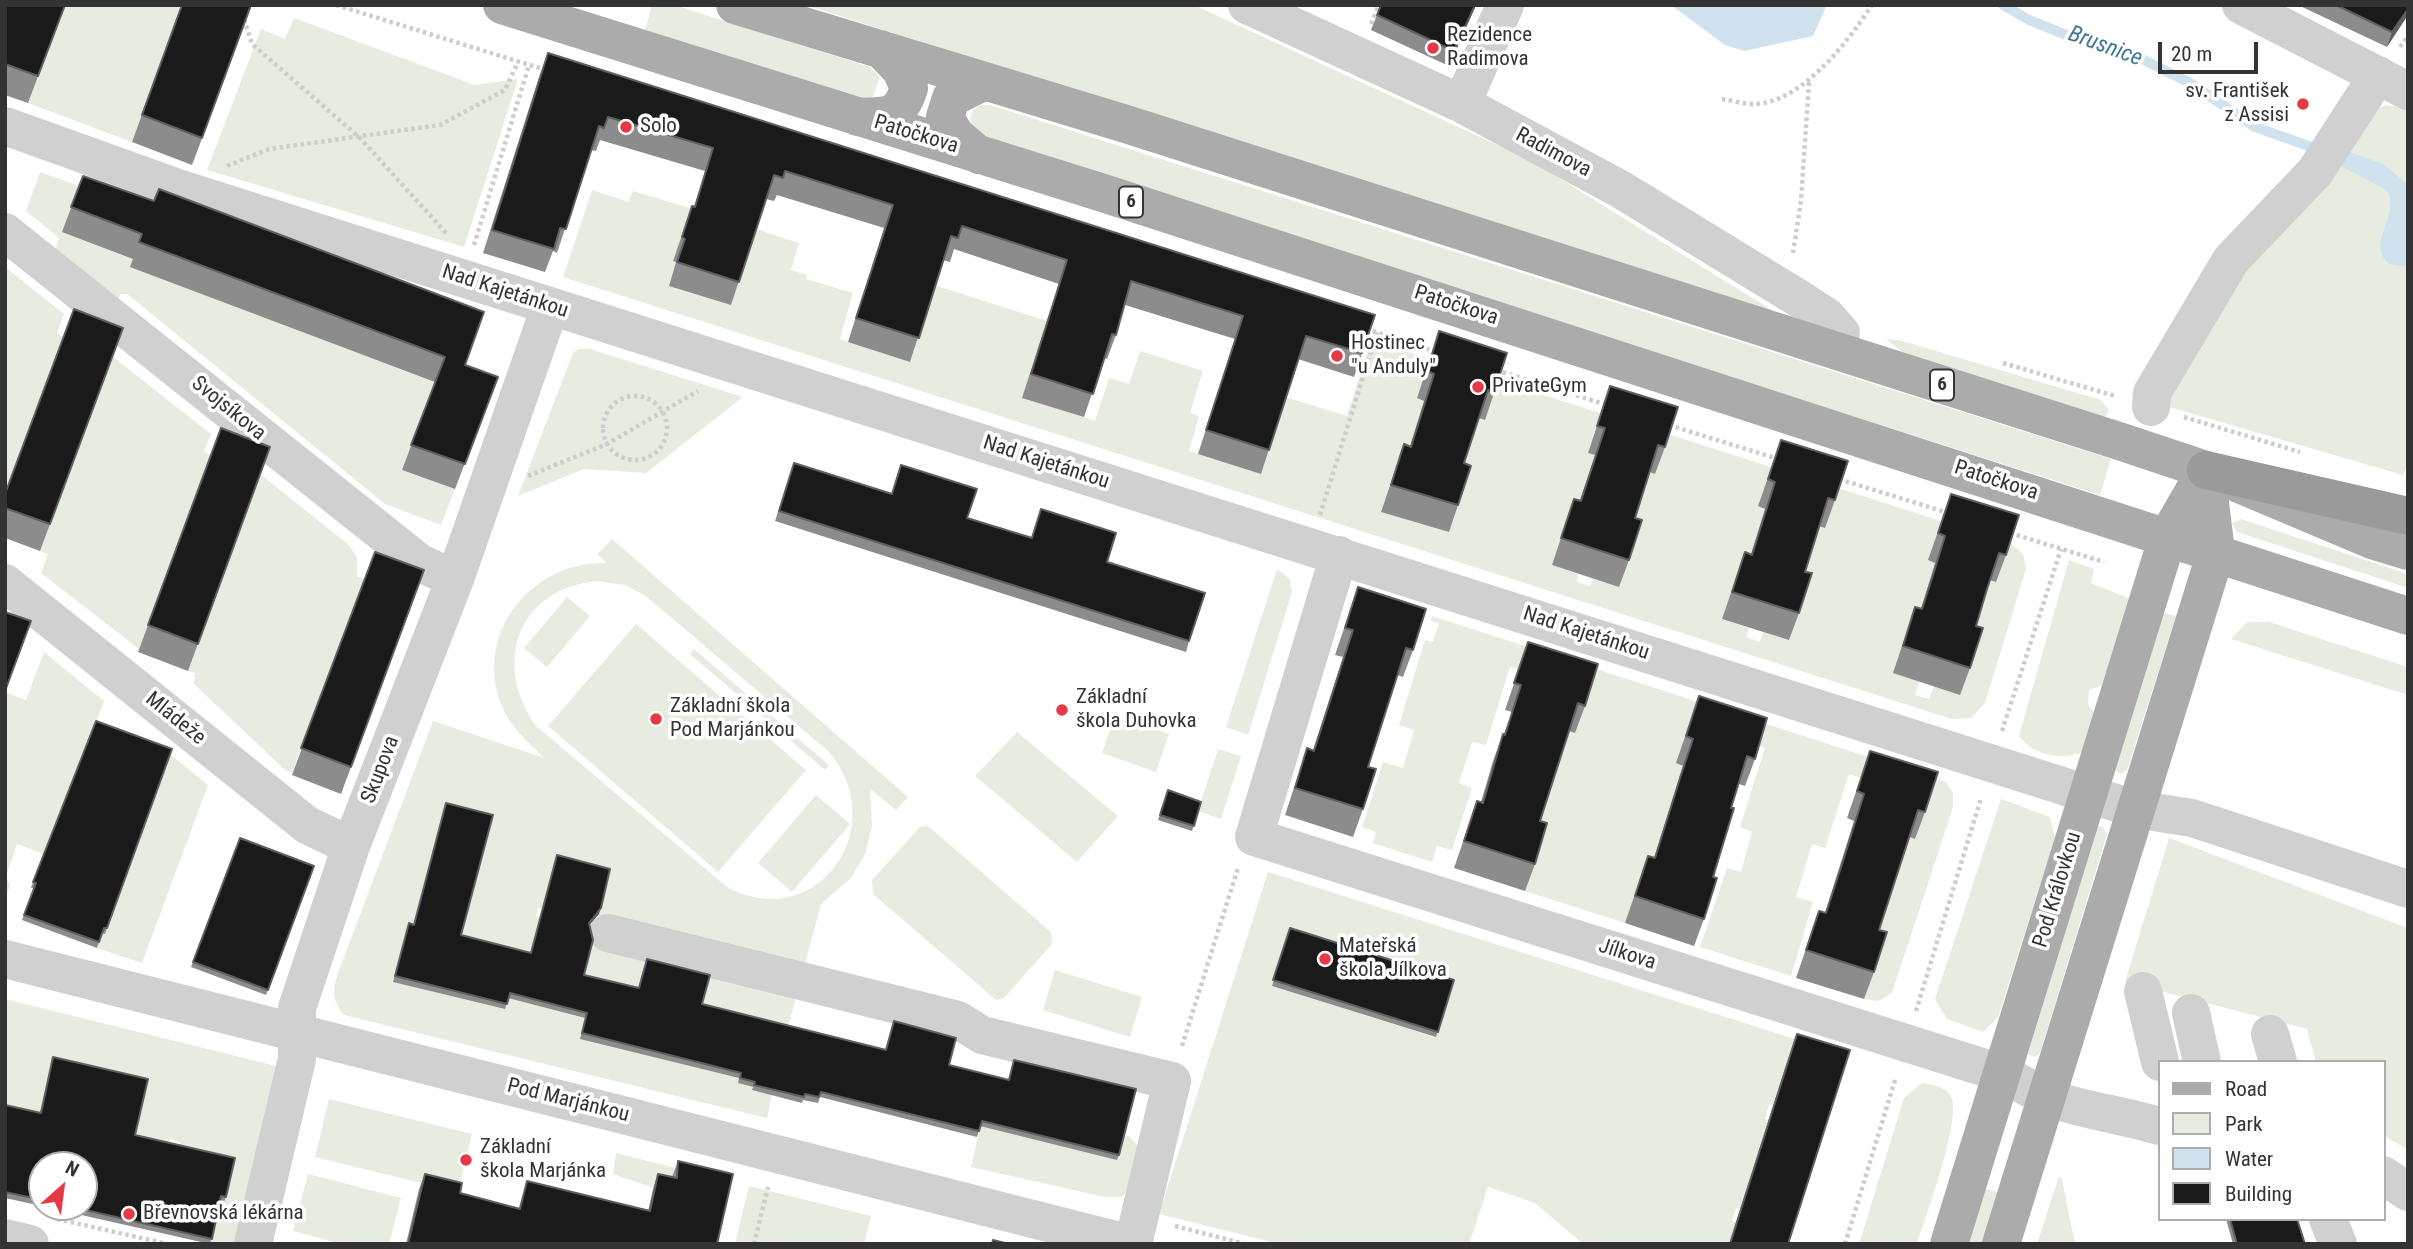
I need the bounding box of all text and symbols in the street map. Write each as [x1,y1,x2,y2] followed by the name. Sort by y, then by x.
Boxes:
[2064,21,2146,73] water label: Brusnice
[1447,23,1532,73] place label: Rezidence Radimova
[2161,28,2261,72] scale bar
[1425,40,1441,56] marker: Rezidence Radimova
[2171,42,2212,66] text: 20 m
[2185,79,2289,129] place label: sv. František z Assisi
[2295,96,2311,112] marker: sv. František z Assisi
[871,110,961,160] street label: Patočkova
[640,114,677,140] place label: Solo
[618,119,634,135] marker: Solo
[1511,123,1595,183] street label: Radimova
[1119,186,1143,218] road number: 6
[439,260,571,324] street label: Nad Kajetánkou
[1411,281,1501,331] street label: Patočkova
[1351,331,1436,381] place label: Hostinec "u Anduly"
[1329,348,1345,364] marker: Hostinec "u Anduly"
[1930,370,1954,400] road number: 6
[186,371,270,447] street label: Svojsíkova
[1492,374,1587,400] place label: PrivateGym
[1470,379,1486,395] marker: PrivateGym
[980,431,1112,495] street label: Nad Kajetánkou
[1951,456,2041,506] street label: Patočkova
[1520,602,1652,666] street label: Nad Kajetánkou
[1076,685,1196,735] place label: Základní škola Duhovka
[140,687,210,751] street label: Mládeže
[670,694,795,744] place label: Základní škola Pod Marjánkou
[1054,702,1070,718] marker: Základní škola Duhovka
[648,711,664,727] marker: Základní škola Pod Marjánkou
[357,733,405,807] street label: Skupova
[2029,829,2087,951] street label: Pod Královkou
[1339,934,1447,984] place label: Mateřská škola Jílkova
[1595,934,1659,976] street label: Jílkova
[1317,951,1333,967] marker: Mateřská škola Jílkova
[2158,1060,2385,1221] legend
[504,1074,632,1128] street label: Pod Marjánkou
[2225,1077,2267,1101] text: Road
[2225,1112,2262,1136] text: Park
[480,1135,606,1185] place label: Základní škola Marjánka
[2225,1147,2273,1171] text: Water
[28,1151,98,1221] north arrow
[458,1152,474,1168] marker: Základní škola Marjánka
[62,1156,83,1182] text: N
[2225,1182,2292,1206] text: Building
[143,1201,304,1227] place label: Břevnovská lékárna
[121,1206,137,1222] marker: Břevnovská lékárna

